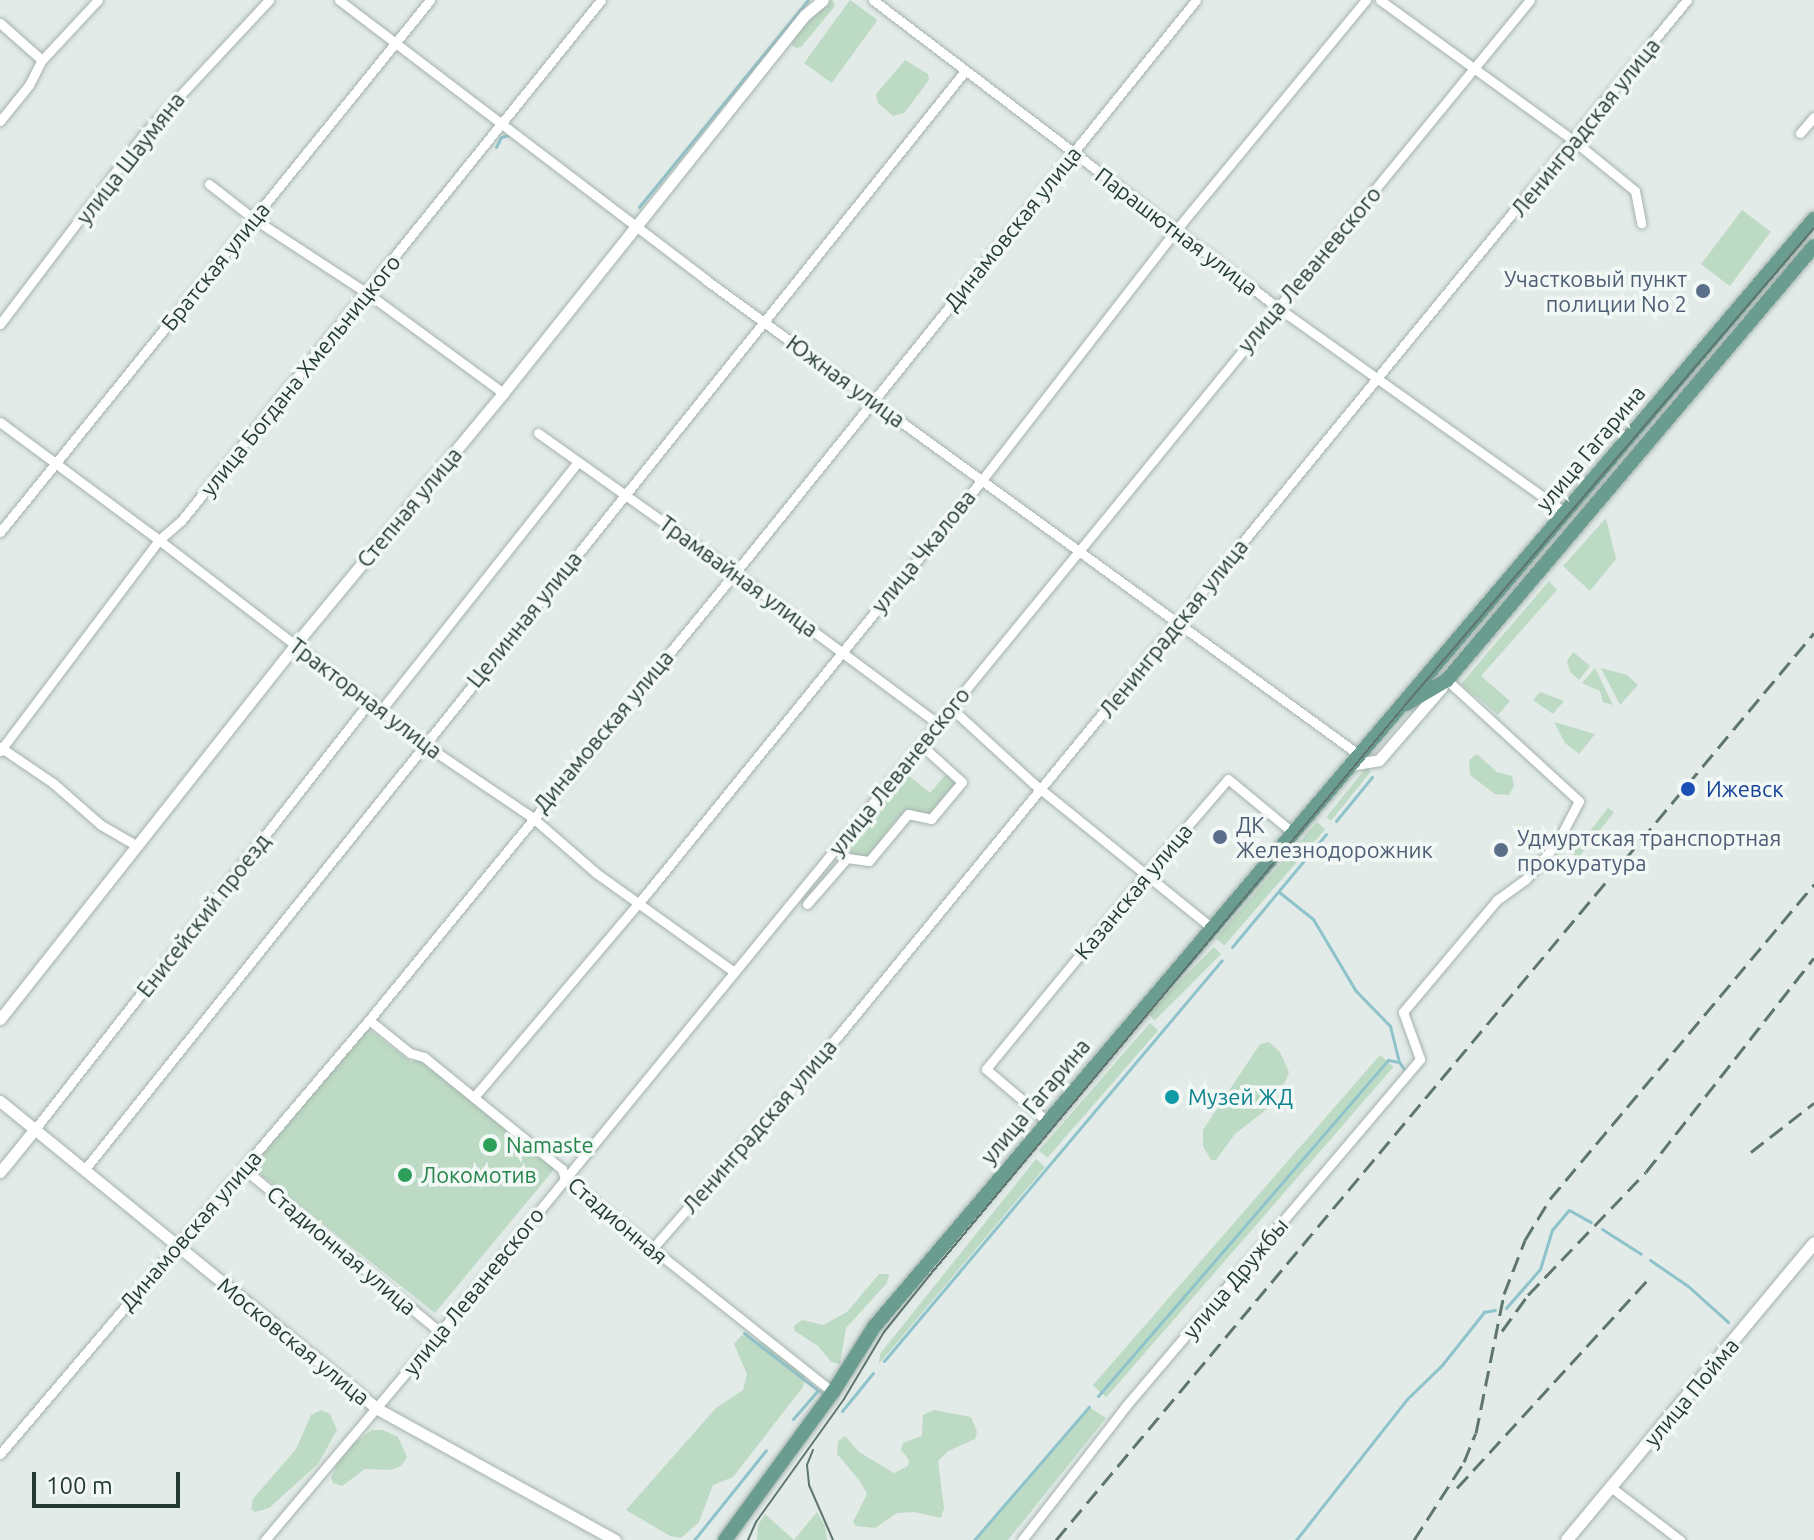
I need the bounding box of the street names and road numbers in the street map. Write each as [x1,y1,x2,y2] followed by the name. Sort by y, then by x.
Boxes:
[1505,32,1665,222] street label: Ленинградская улица
[70,87,190,229] street label: улица Шаумяна
[938,141,1086,315] street label: Динамовская улица
[1090,161,1264,301] street label: Парашютная улица
[1232,180,1386,358] street label: улица Леваневского
[155,197,275,335] street label: Братская улица
[194,249,406,501] street label: улица Богдана Хмельницкого
[782,329,910,433] street label: Южная улица
[1530,380,1650,516] street label: улица Гагарина
[351,442,467,572] street label: Степная улица
[865,484,981,618] street label: улица Чкалова
[655,510,823,642] street label: Трамвайная улица
[1093,533,1253,723] street label: Ленинградская улица
[461,546,587,692] street label: Целинная улица
[285,632,447,764] street label: Тракторная улица
[527,645,679,817] street label: Динамовская улица
[823,682,975,860] street label: улица Леваневского
[1068,818,1198,964] street label: Казанская улица
[131,828,275,1002] street label: Енисейский проезд
[975,1033,1095,1169] street label: улица Гагарина
[676,1034,842,1218] street label: Ленинградская улица
[113,1145,267,1315] street label: Динамовская улица
[563,1171,673,1269] street label: Стадионная
[262,1180,422,1320] street label: Стадионная улица
[397,1202,549,1380] street label: улица Леваневского
[1177,1212,1293,1344] street label: улица Дружбы
[213,1272,375,1410] street label: Московская улица
[1638,1332,1744,1452] street label: улица Пойма

